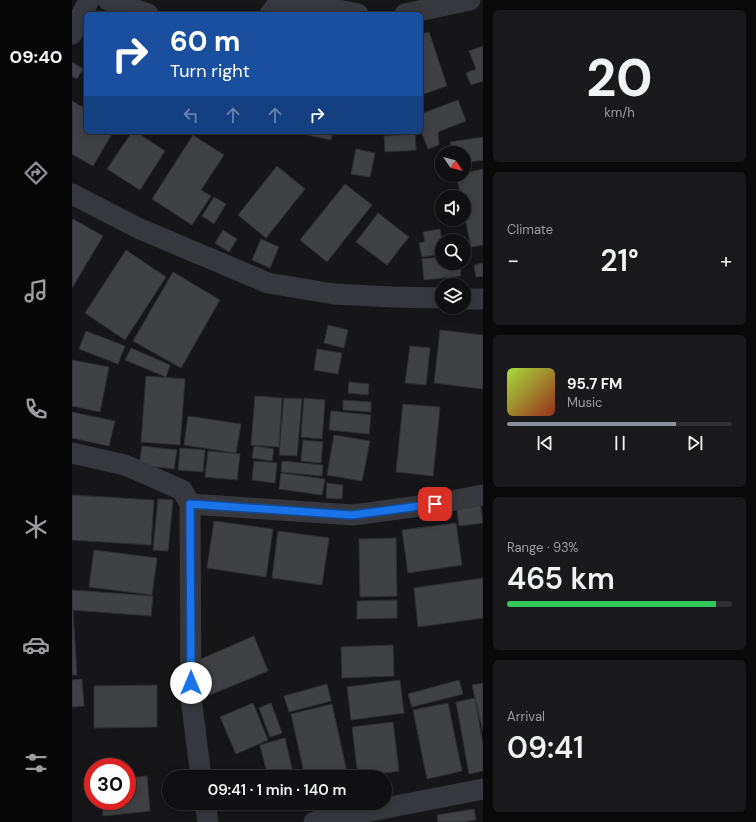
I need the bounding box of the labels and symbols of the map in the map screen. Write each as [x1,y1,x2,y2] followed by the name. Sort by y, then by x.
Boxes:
[435,146,471,182] north arrow
[418,487,452,521] pin
[170,662,212,704] position arrow
[84,758,136,810] speed limit sign: 30

